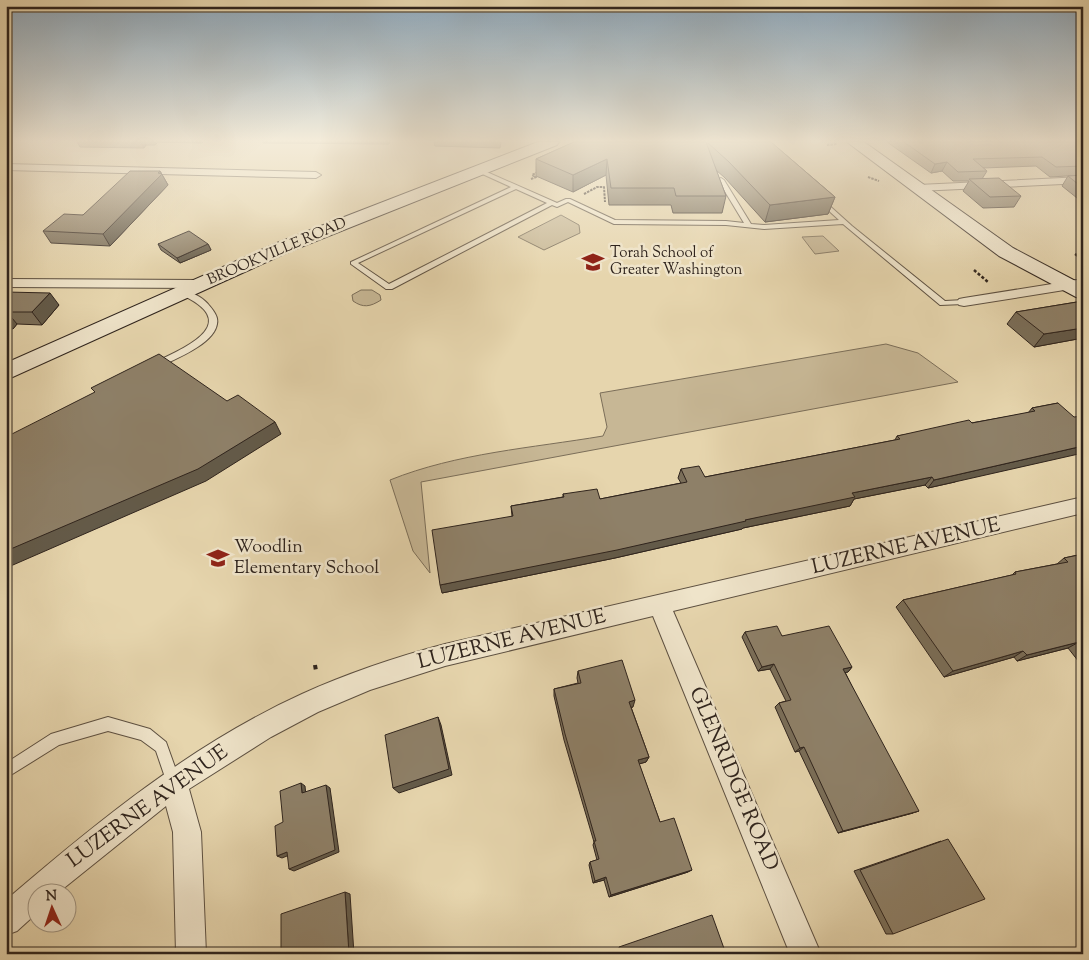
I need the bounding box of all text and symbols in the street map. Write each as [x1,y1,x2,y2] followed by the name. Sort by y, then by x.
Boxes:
[204,213,350,291] street label: BROOKVILLE ROAD
[610,243,743,281] place label: Torah School of Greater Washington
[580,249,606,275] school or university icon: Torah School of Greater Washington
[809,511,1004,583] street label: LUZERNE AVENUE
[234,535,379,582] place label: Woodlin Elementary School
[205,545,231,571] school or university icon: Woodlin Elementary School
[415,602,610,678] street label: LUZERNE AVENUE
[681,682,785,876] street label: GLENRIDGE ROAD
[61,738,235,876] street label: LUZERNE AVENUE
[28,882,78,932] north arrow
[45,887,58,907] text: N

